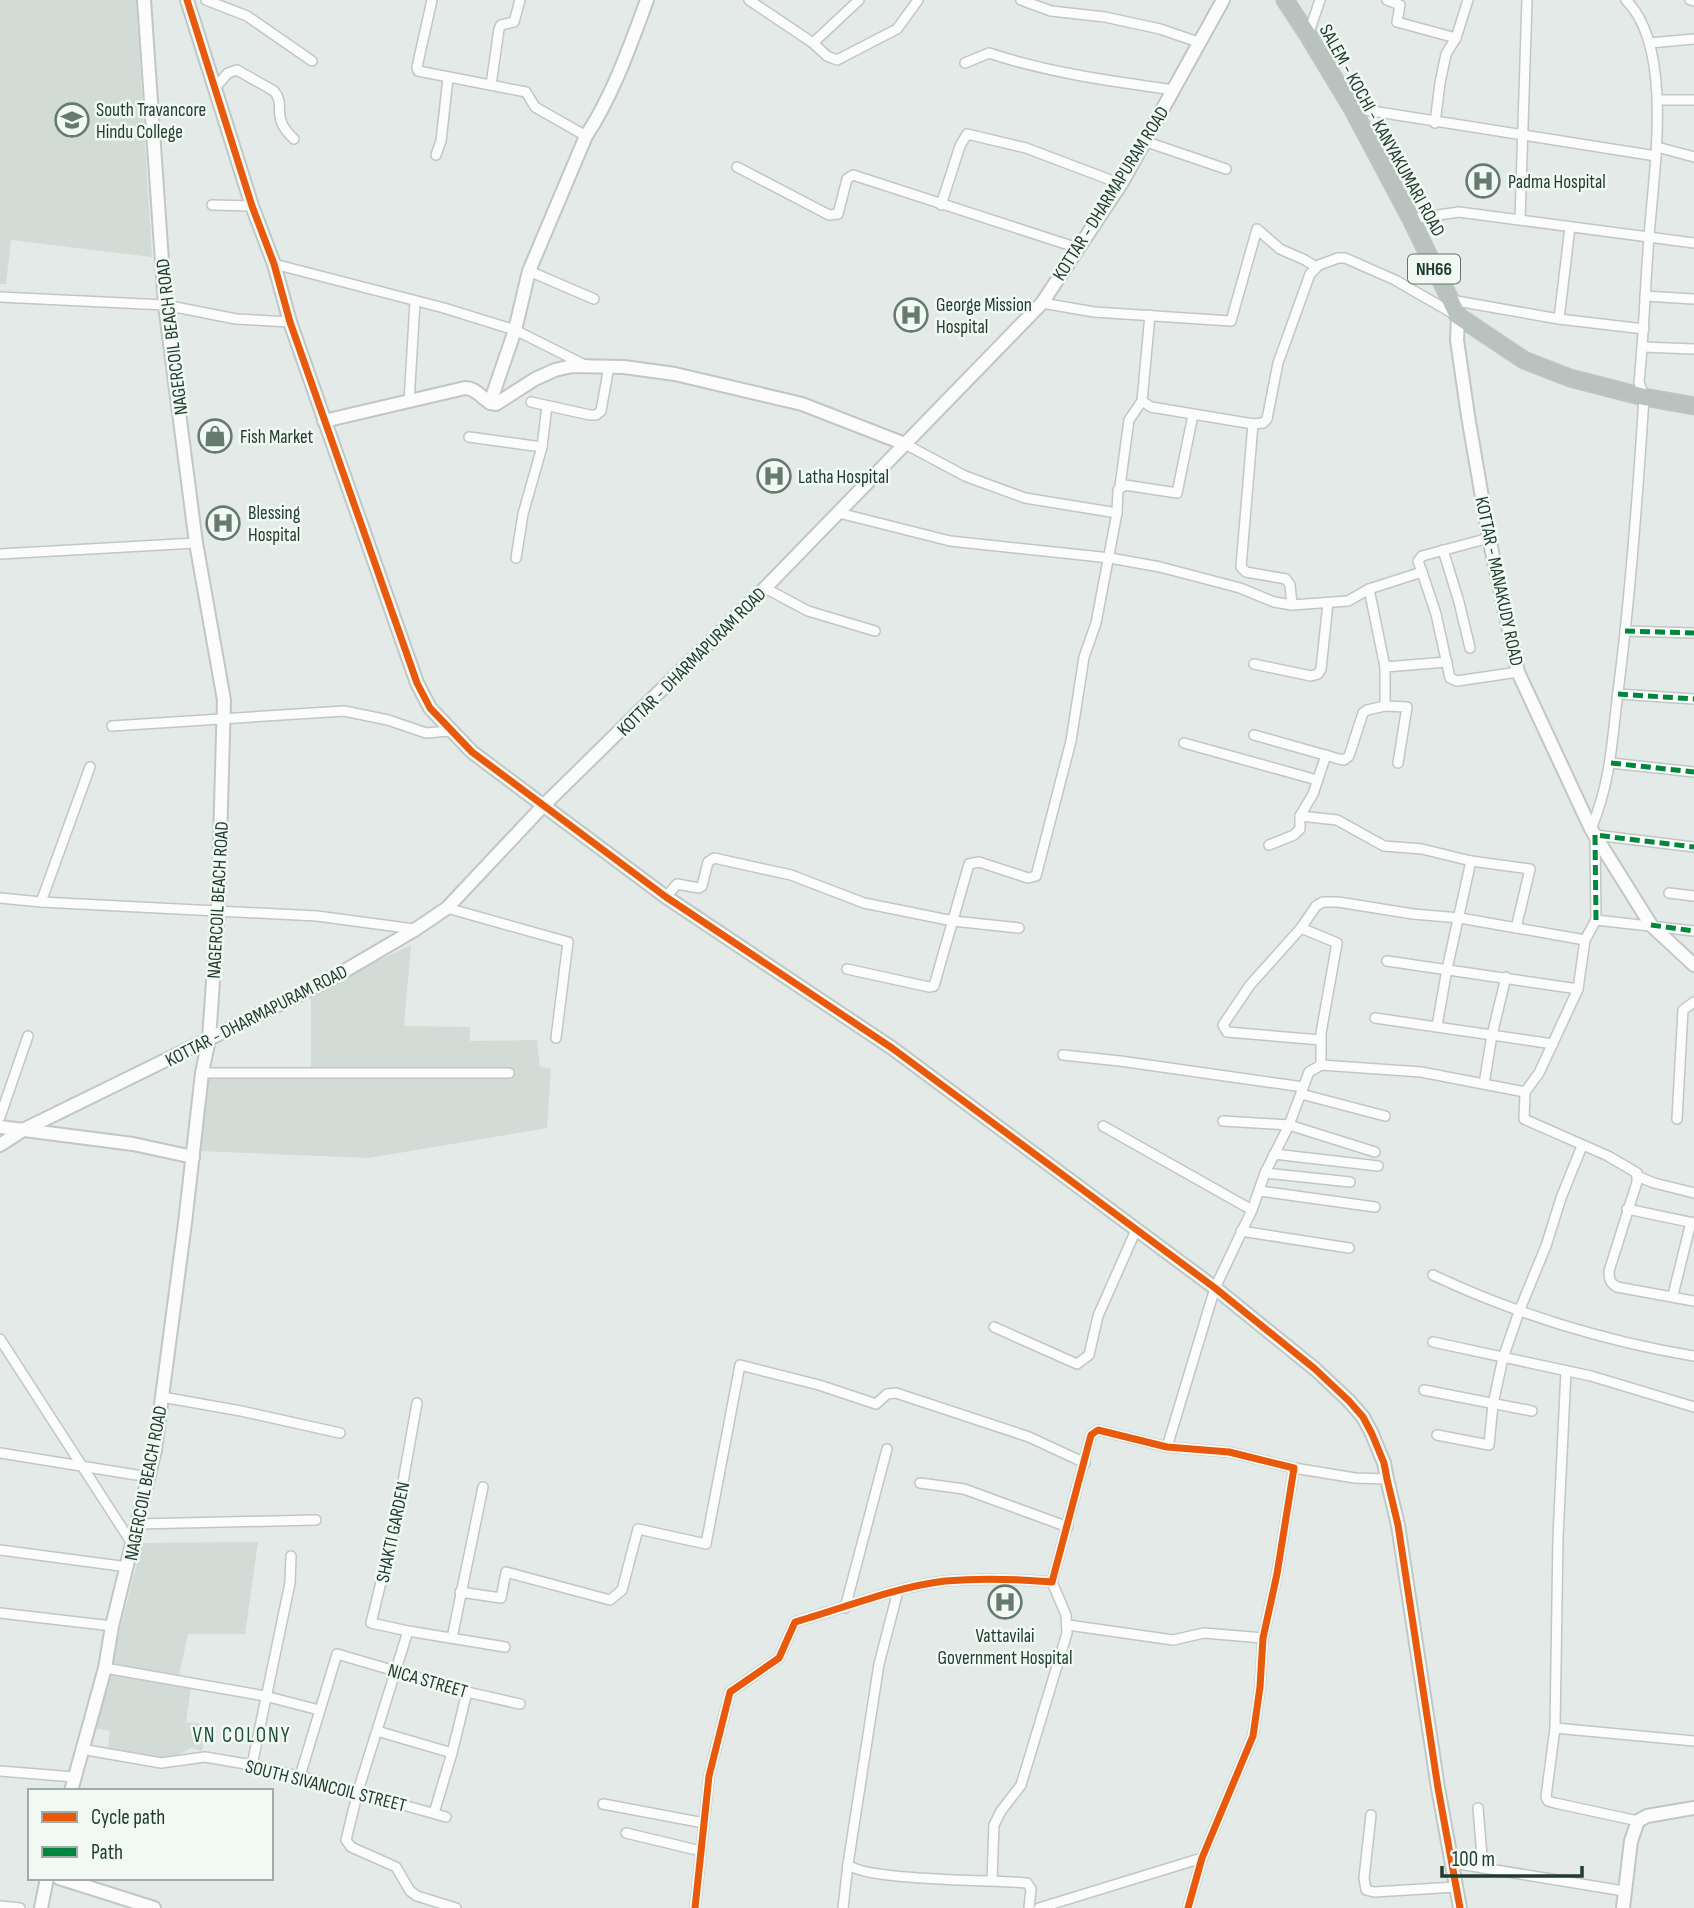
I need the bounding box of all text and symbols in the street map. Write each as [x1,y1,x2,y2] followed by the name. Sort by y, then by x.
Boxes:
[1314,21,1450,241] street label: SALEM - KOCHI - KANYAKUMARI ROAD
[96,99,206,144] place label: South Travancore Hindu College
[53,101,91,139] school or university icon: South Travancore Hindu College
[1048,102,1174,285] street label: KOTTAR - DHARMAPURAM ROAD
[1464,162,1502,200] hospital icon: Padma Hospital
[1508,171,1606,194] place label: Padma Hospital
[1408,255,1460,284] road number: NH66
[151,257,193,416] street label: NAGERCOIL BEACH ROAD
[936,294,1032,339] place label: George Mission Hospital
[892,296,930,334] hospital icon: George Mission Hospital
[196,417,234,455] shop icon: Fish Market
[240,426,314,449] place label: Fish Market
[755,457,793,495] hospital icon: Latha Hospital
[798,466,889,489] place label: Latha Hospital
[1469,494,1528,668] street label: KOTTAR - MANAKUDY ROAD
[248,502,301,547] place label: Blessing Hospital
[204,504,242,542] hospital icon: Blessing Hospital
[613,583,771,741] street label: KOTTAR - DHARMAPURAM ROAD
[203,821,234,979] street label: NAGERCOIL BEACH ROAD
[162,960,352,1072] street label: KOTTAR - DHARMAPURAM ROAD
[120,1404,173,1563] street label: NAGERCOIL BEACH ROAD
[372,1480,415,1585] street label: SHAKTI GARDEN
[986,1583,1024,1621] hospital icon: Vattavilai Government Hospital
[938,1625,1072,1670] place label: Vattavilai Government Hospital
[385,1659,470,1704] street label: NICA STREET
[192,1723,292,1748] district label: VN COLONY
[243,1755,409,1818] street label: SOUTH SIVANCOIL STREET
[28,1789,273,1880] legend
[91,1805,165,1830] text: Cycle path
[1442,1834,1582,1878] scale bar
[91,1840,123,1865] text: Path
[1452,1847,1495,1872] text: 100 m

